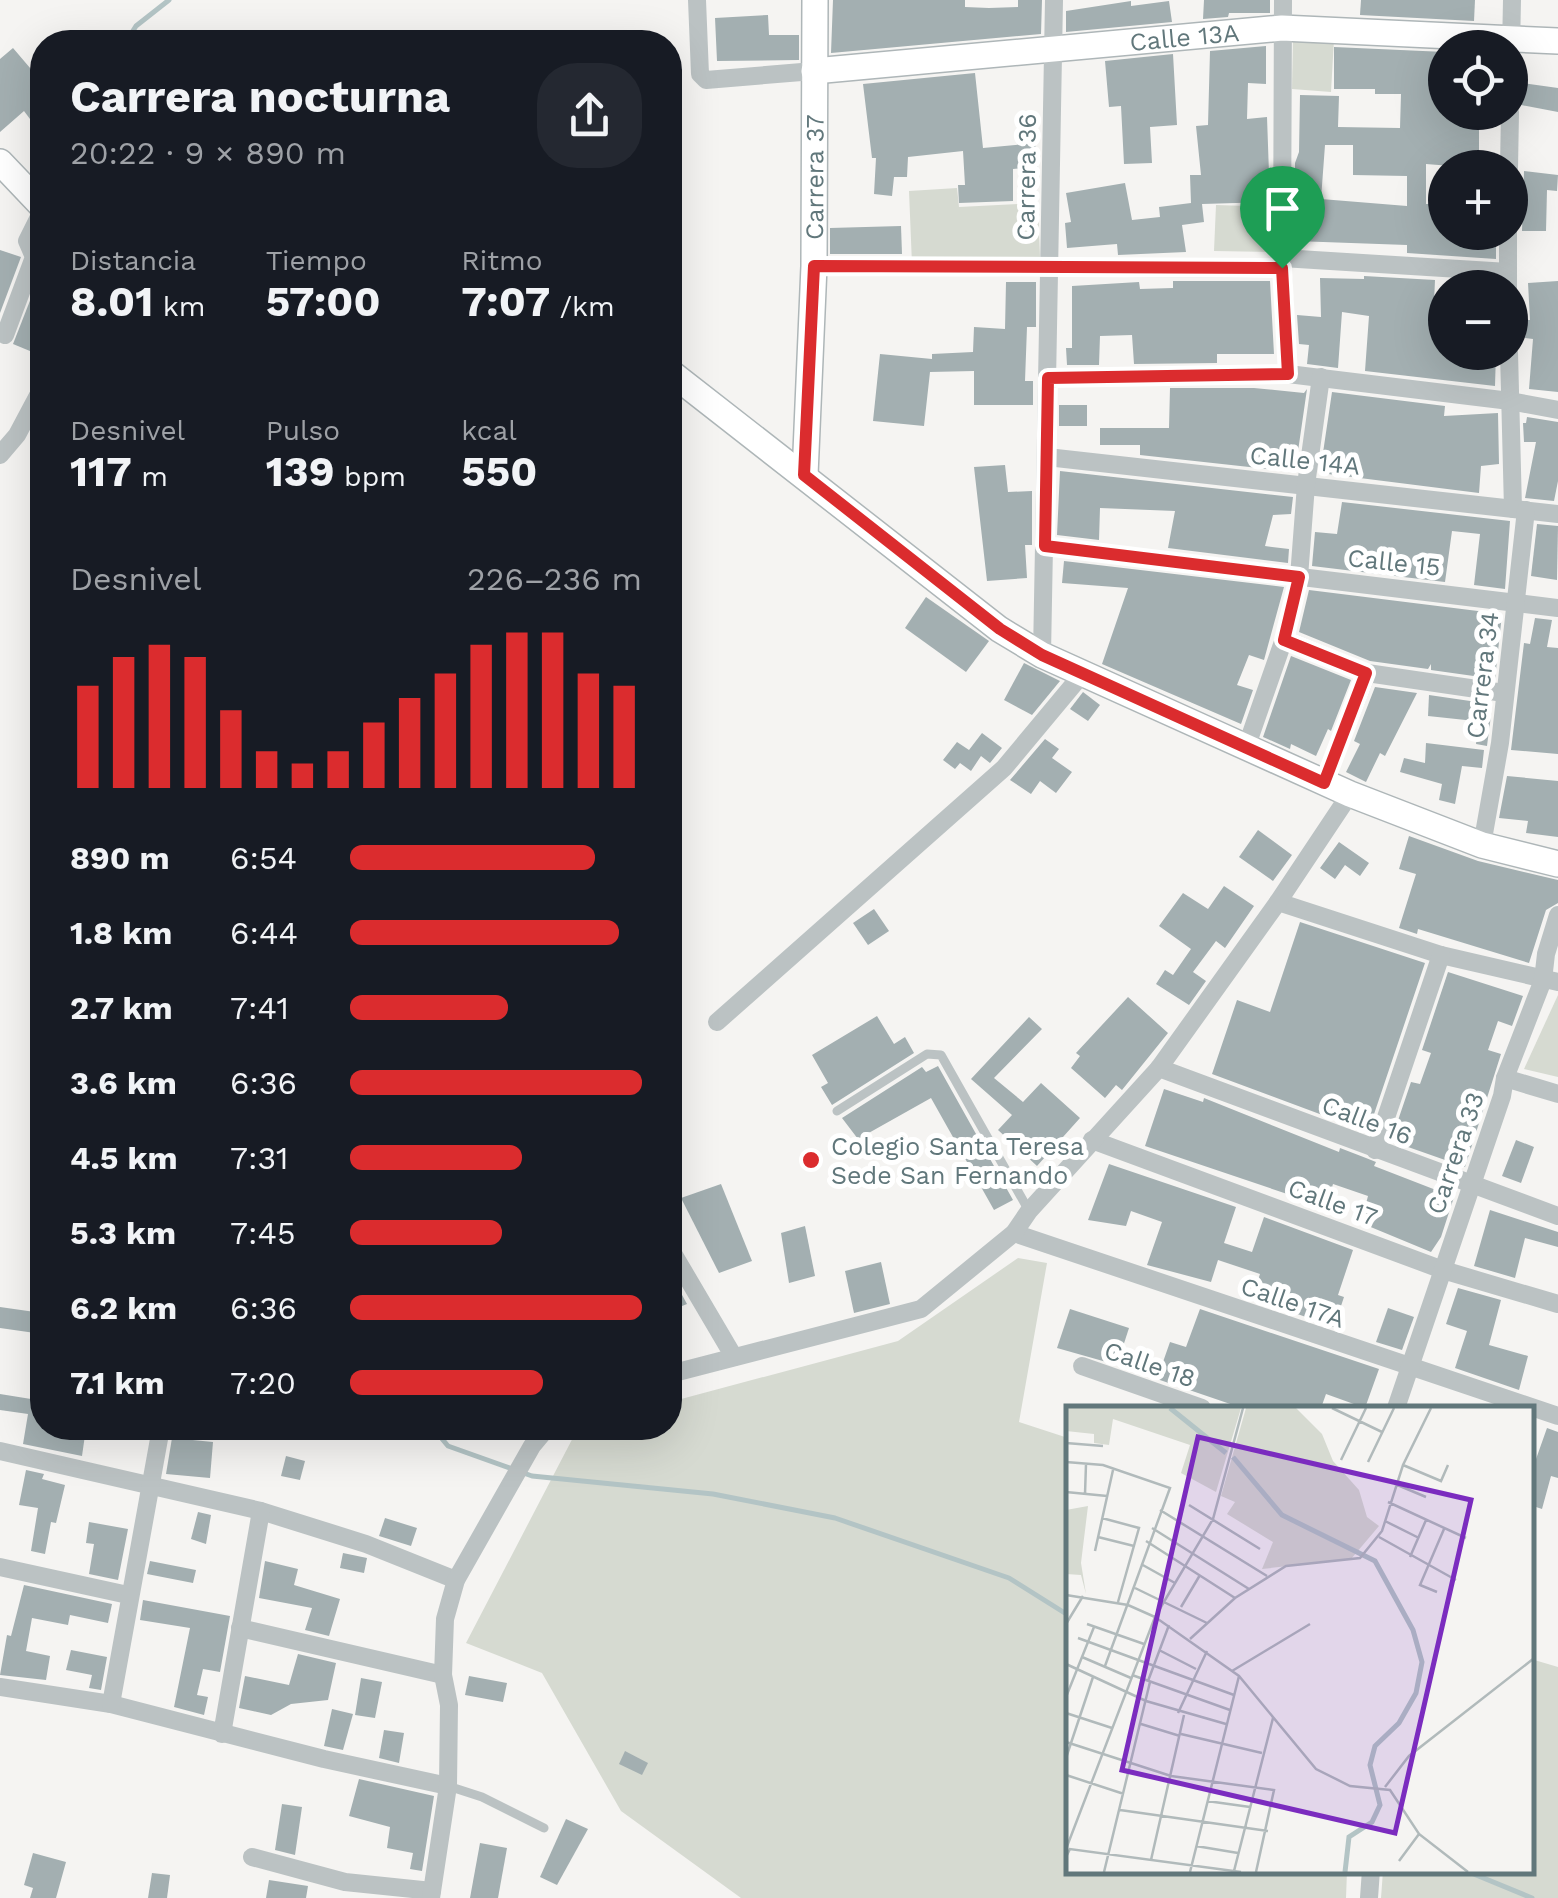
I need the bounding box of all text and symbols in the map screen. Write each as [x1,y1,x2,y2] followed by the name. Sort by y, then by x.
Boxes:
[1128,18,1241,57] street label: Calle 13A
[1428,30,1528,370] map controls
[1428,30,1528,130] button: locate
[537,63,642,168] button: share
[70,70,450,123] text: Carrera nocturna
[1011,113,1042,241] street label: Carrera 36
[800,114,830,240] street label: Carrera 37
[70,134,346,172] text: 20:22 · 9 × 890 m
[1428,150,1528,250] button: +
[1240,166,1325,269] pin
[1255,181,1310,236] icon: arrive
[70,244,196,277] text: Distancia
[266,244,367,277] text: Tiempo
[461,244,542,277] text: Ritmo
[1428,270,1528,370] button: −
[70,277,153,326] text: 8.01
[266,277,380,326] text: 57:00
[461,277,550,326] text: 7:07
[153,290,205,323] text: km
[550,290,615,323] text: /km
[70,414,185,447] text: Desnivel
[266,414,340,447] text: Pulso
[461,414,517,447] text: kcal
[1248,440,1361,481] street label: Calle 14A
[70,447,132,496] text: 117
[266,447,335,496] text: 139
[461,447,537,496] text: 550
[132,460,168,493] text: m
[335,460,406,493] text: bpm
[1346,543,1442,582] street label: Calle 15
[70,560,202,598] text: Desnivel
[467,560,642,598] text: 226–236 m
[1460,610,1505,740] street label: Carrera 34
[70,839,170,877] text: 890 m
[230,839,297,877] text: 6:54
[70,914,172,952] text: 1.8 km
[230,914,298,952] text: 6:44
[70,989,173,1027] text: 2.7 km
[230,989,289,1027] text: 7:41
[70,1064,177,1102] text: 3.6 km
[230,1064,297,1102] text: 6:36
[1421,1088,1490,1218] street label: Carrera 33
[1318,1090,1416,1151] street label: Calle 16
[831,1132,1084,1190] place label: Colegio Santa Teresa Sede San Fernando
[70,1139,178,1177] text: 4.5 km
[230,1139,289,1177] text: 7:31
[800,1149,822,1171] marker: Colegio Santa Teresa Sede San Fernando
[1284,1173,1381,1232] street label: Calle 17
[70,1214,176,1252] text: 5.3 km
[230,1214,296,1252] text: 7:45
[1237,1271,1349,1334] street label: Calle 17A
[70,1289,177,1327] text: 6.2 km
[230,1289,297,1327] text: 6:36
[1101,1335,1199,1394] street label: Calle 18
[70,1364,165,1402] text: 7.1 km
[230,1364,296,1402] text: 7:20
[1066,1406,1533,1873] inset map

